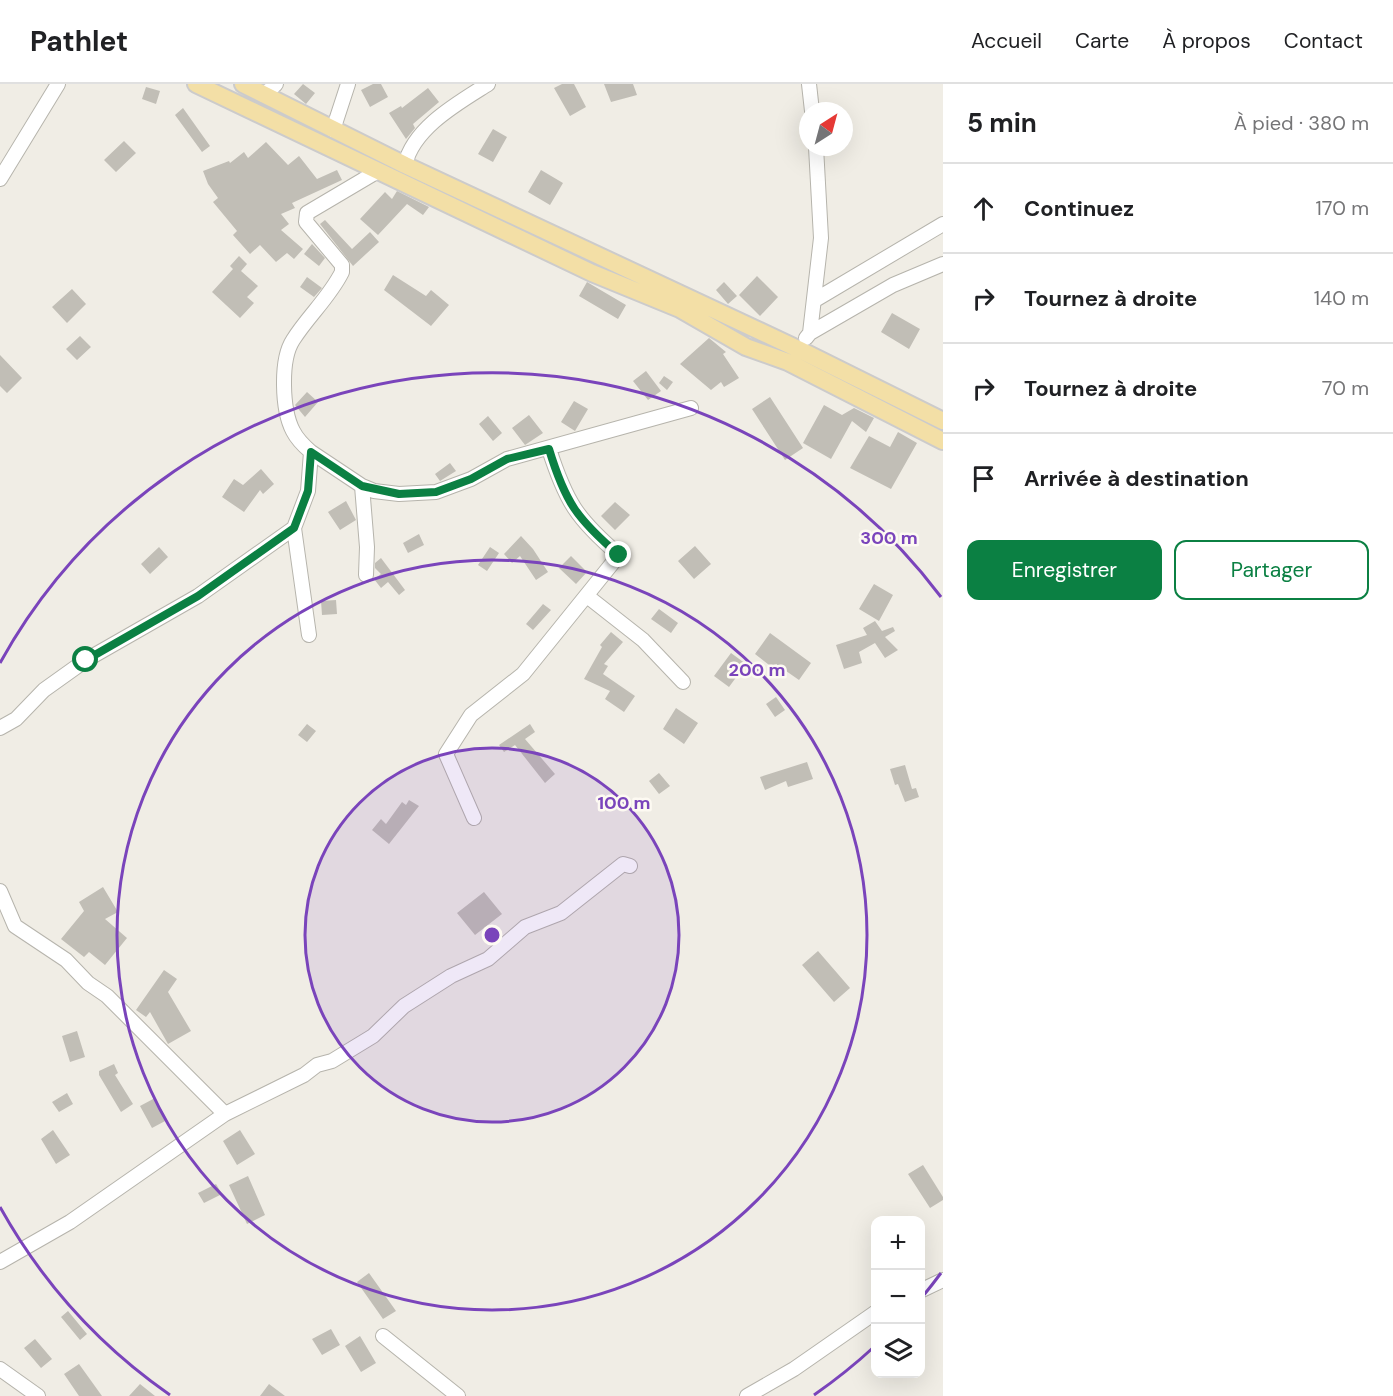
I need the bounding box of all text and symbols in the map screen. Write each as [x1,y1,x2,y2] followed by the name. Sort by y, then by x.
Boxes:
[30,23,128,60] text: Pathlet
[971,27,1042,55] text: Accueil
[1075,27,1129,55] text: Carte
[1162,27,1251,55] text: À propos
[1284,27,1363,55] text: Contact
[799,102,853,156] north arrow
[967,106,1037,140] text: 5 min
[1234,110,1369,136] text: À pied · 380 m
[967,192,1000,225] icon: ahead
[1024,194,1134,223] text: Continuez
[1316,195,1369,221] text: 170 m
[967,282,1000,315] icon: right
[1024,284,1197,313] text: Tournez à droite
[1314,285,1369,311] text: 140 m
[967,372,1000,405] icon: right
[1024,374,1197,403] text: Tournez à droite
[1322,375,1369,401] text: 70 m
[967,462,1000,495] icon: arrive
[1024,464,1249,493] text: Arrivée à destination
[860,526,918,550] text: 300 m
[967,540,1162,600] button: Enregistrer
[1174,540,1369,600] button: Partager
[605,541,631,567] route end
[72,646,98,672] route start
[729,658,785,682] text: 200 m
[597,791,651,815] text: 100 m
[482,925,502,945] centre of rings
[871,1216,925,1378] map controls
[871,1216,925,1270] button: +
[871,1270,925,1324] button: −
[871,1324,925,1378] button: layers

